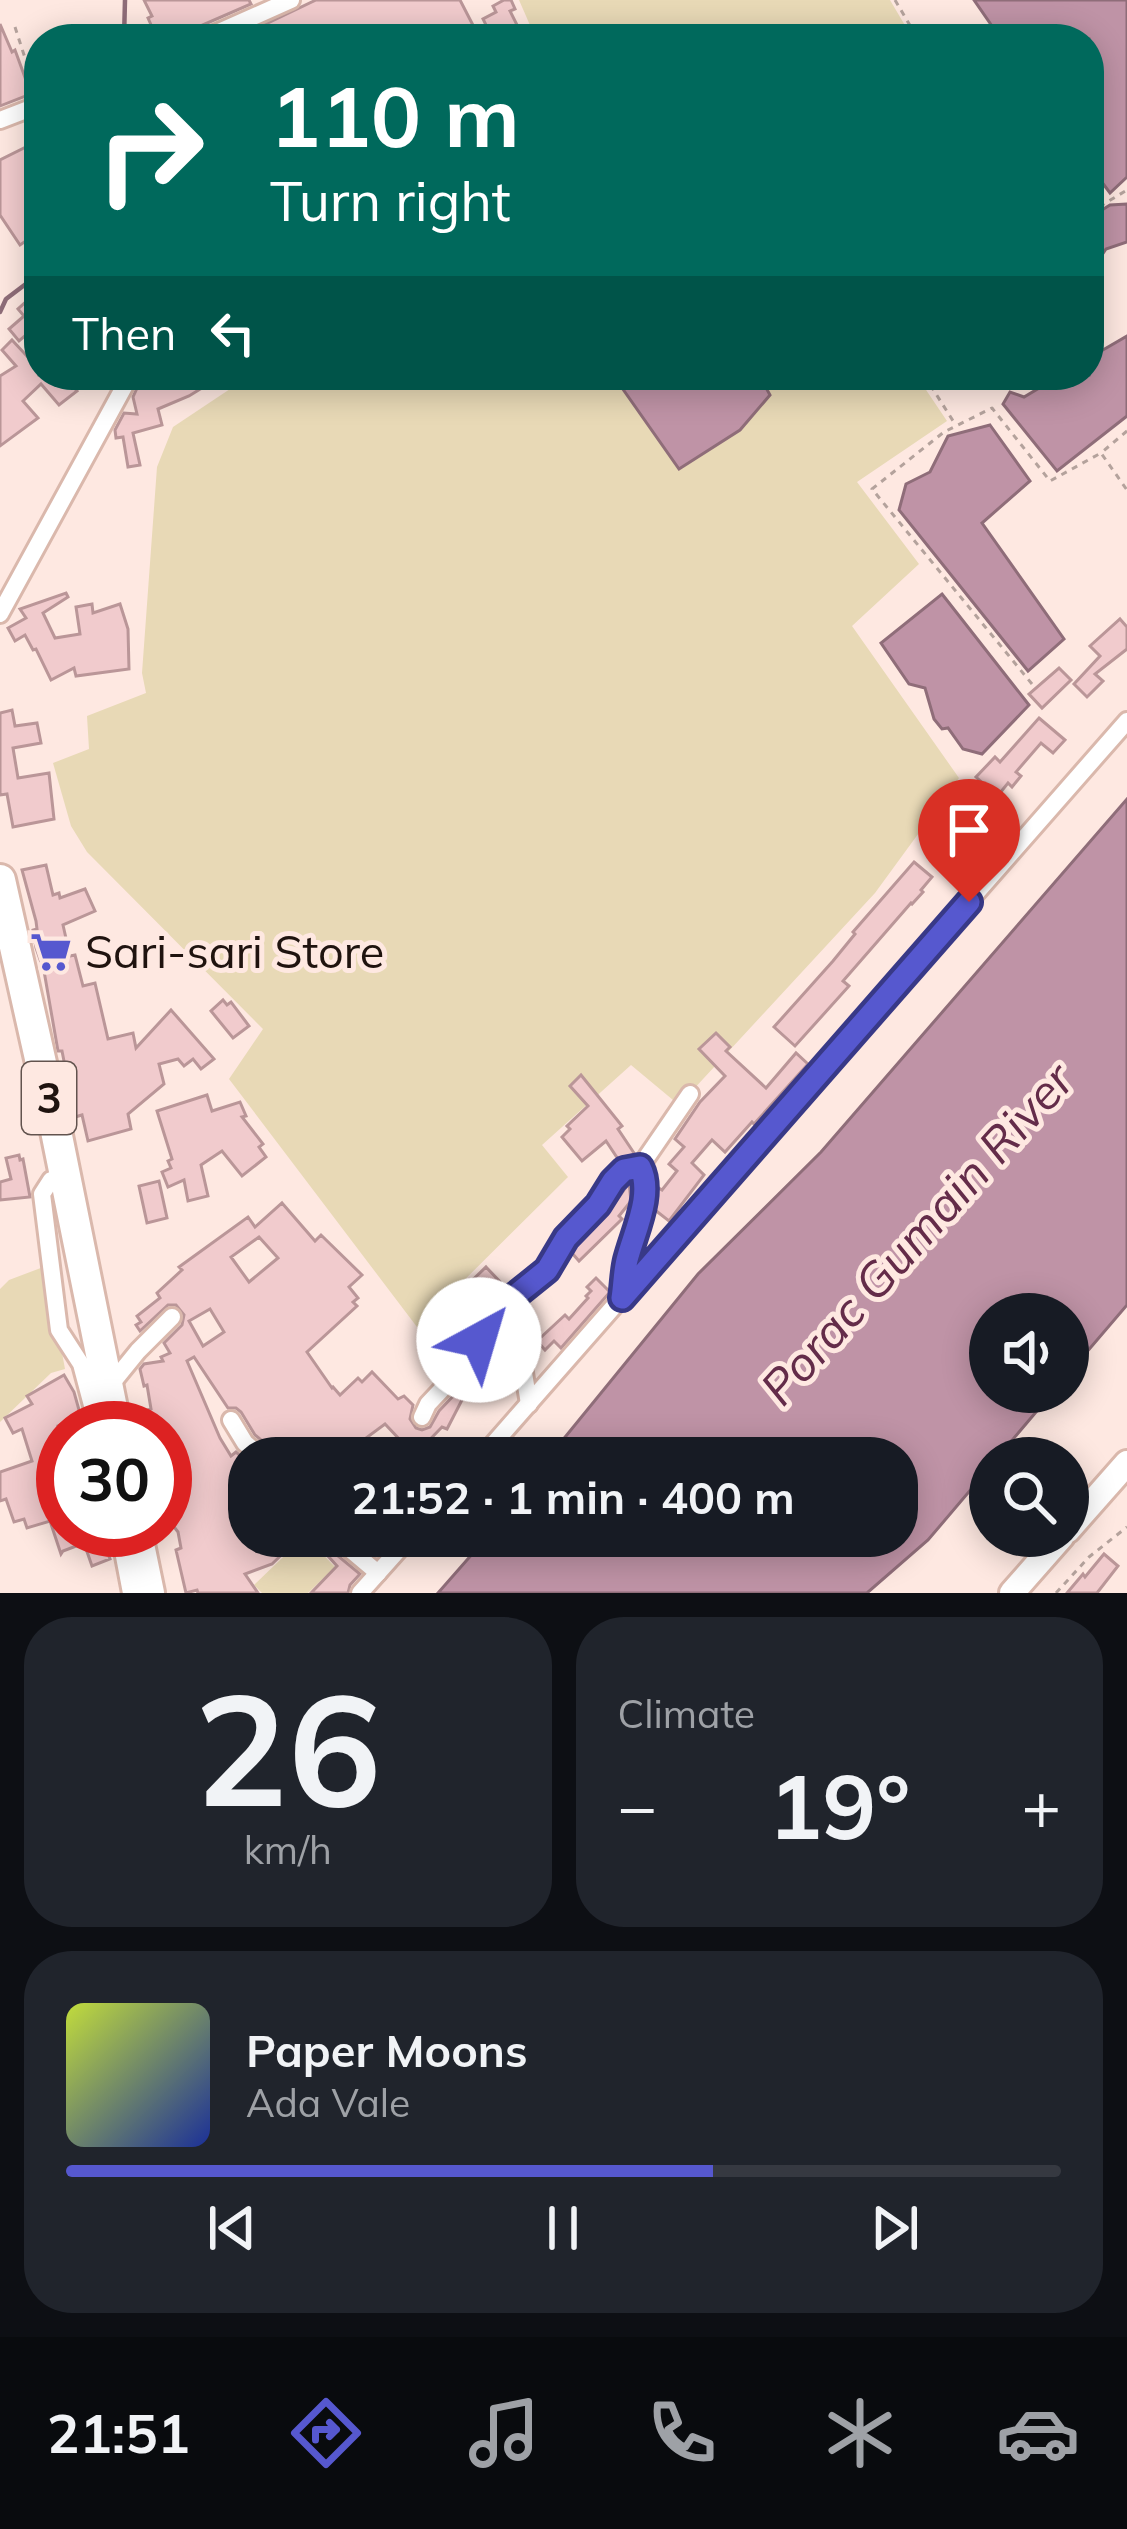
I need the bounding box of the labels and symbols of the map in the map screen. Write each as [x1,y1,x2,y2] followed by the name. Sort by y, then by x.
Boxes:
[918,779,1020,902] pin
[85,923,384,979] place label: Sari-sari Store
[28,929,74,975] supermarket icon: Sari-sari Store
[747,1048,1087,1417] water label: Porac Gumain River
[22,1062,76,1134] road number: 3
[416,1277,542,1403] position arrow
[36,1401,192,1557] speed limit sign: 30

